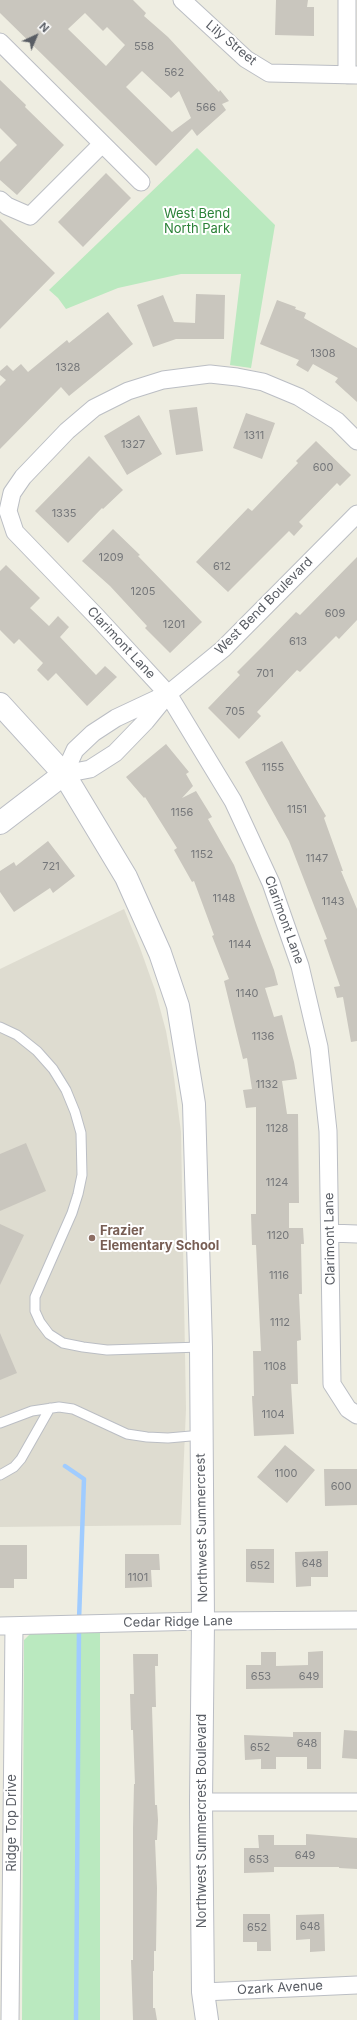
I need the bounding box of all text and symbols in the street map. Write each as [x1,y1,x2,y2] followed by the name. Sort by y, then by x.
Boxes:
[16,16,56,56] north arrow
[202,17,260,69] street label: Lily Street
[36,19,52,35] text: N
[134,40,154,54] house number: 558
[164,66,184,80] house number: 562
[196,101,216,115] house number: 566
[164,206,230,237] park label: West Bend North Park
[310,347,336,361] house number: 1308
[56,361,80,375] house number: 1328
[244,429,264,443] house number: 1311
[121,438,145,452] house number: 1327
[313,461,333,475] house number: 600
[52,507,76,521] house number: 1335
[99,551,123,565] house number: 1209
[212,554,316,658] street label: West Bend Boulevard
[213,560,231,574] house number: 612
[131,585,155,599] house number: 1205
[84,604,158,682] street label: Clarimont Lane
[325,607,345,621] house number: 609
[163,618,185,632] house number: 1201
[289,635,307,649] house number: 613
[256,667,274,681] house number: 701
[225,705,245,719] house number: 705
[262,761,284,775] house number: 1155
[287,803,307,817] house number: 1151
[171,806,193,820] house number: 1156
[191,848,213,862] house number: 1152
[306,852,328,866] house number: 1147
[42,860,60,874] house number: 721
[261,874,307,966] street label: Clarimont Lane
[213,892,235,906] house number: 1148
[322,895,344,909] house number: 1143
[228,938,252,952] house number: 1144
[236,987,258,1001] house number: 1140
[252,1030,274,1044] house number: 1136
[256,1078,278,1092] house number: 1132
[266,1122,288,1136] house number: 1128
[266,1176,288,1190] house number: 1124
[321,1192,339,1286] street label: Clarimont Lane
[100,1223,219,1254] place label: Frazier Elementary School
[267,1229,289,1243] house number: 1120
[87,1233,97,1243] marker: Frazier Elementary School
[269,1269,289,1283] house number: 1116
[270,1316,290,1330] house number: 1112
[264,1360,286,1374] house number: 1108
[262,1408,284,1422] house number: 1104
[193,1453,211,1603] street label: Northwest Summercrest
[275,1467,297,1481] house number: 1100
[331,1480,351,1494] house number: 600
[302,1557,322,1571] house number: 648
[250,1559,270,1573] house number: 652
[128,1571,148,1585] house number: 1101
[123,1613,233,1631] street label: Cedar Ridge Lane
[251,1670,271,1684] house number: 653
[299,1670,319,1684] house number: 649
[194,1714,210,1928] street label: Northwest Summercrest Boulevard
[297,1737,317,1751] house number: 648
[250,1741,270,1755] house number: 652
[4,1774,20,1872] street label: Ridge Top Drive
[295,1849,315,1863] house number: 649
[249,1853,269,1867] house number: 653
[300,1920,320,1934] house number: 648
[247,1921,267,1935] house number: 652
[237,1978,323,1998] street label: Ozark Avenue

